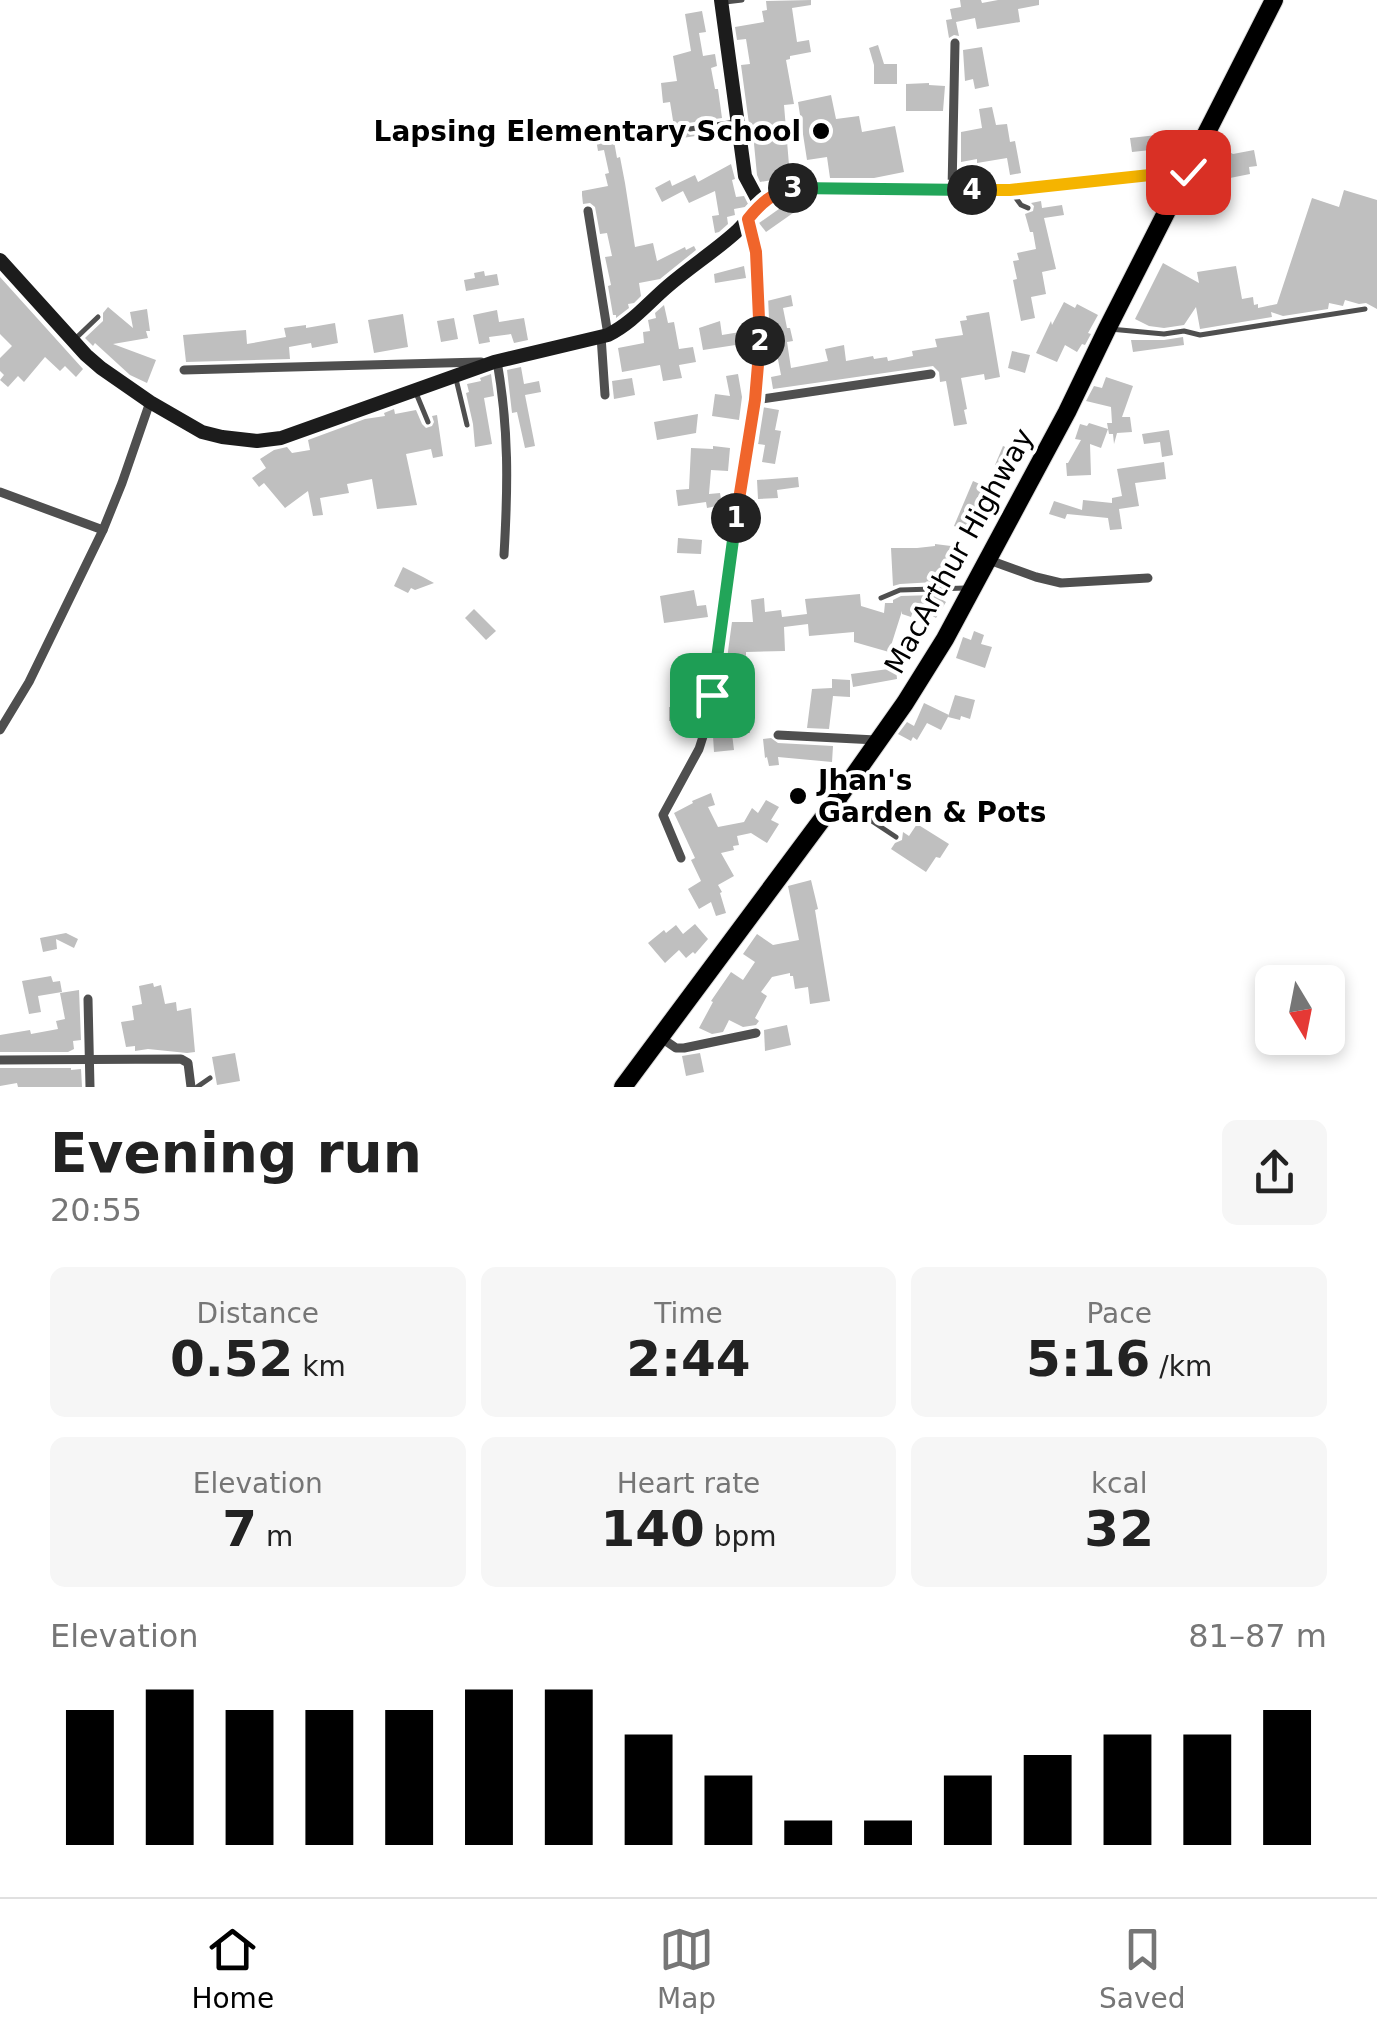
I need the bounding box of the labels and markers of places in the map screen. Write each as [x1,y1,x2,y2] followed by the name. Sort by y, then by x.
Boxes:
[374,115,801,148] place label: Lapsing Elementary School
[810,120,832,142] marker: Lapsing Elementary School
[1146,130,1231,215] pin
[768,163,818,213] pin: 3
[947,165,997,215] pin: 4
[735,316,785,366] pin: 2
[711,493,761,543] pin: 1
[670,653,755,738] pin
[816,764,1046,829] place label: Jhan's Garden & Pots
[787,785,809,807] marker: Jhan's Garden & Pots

